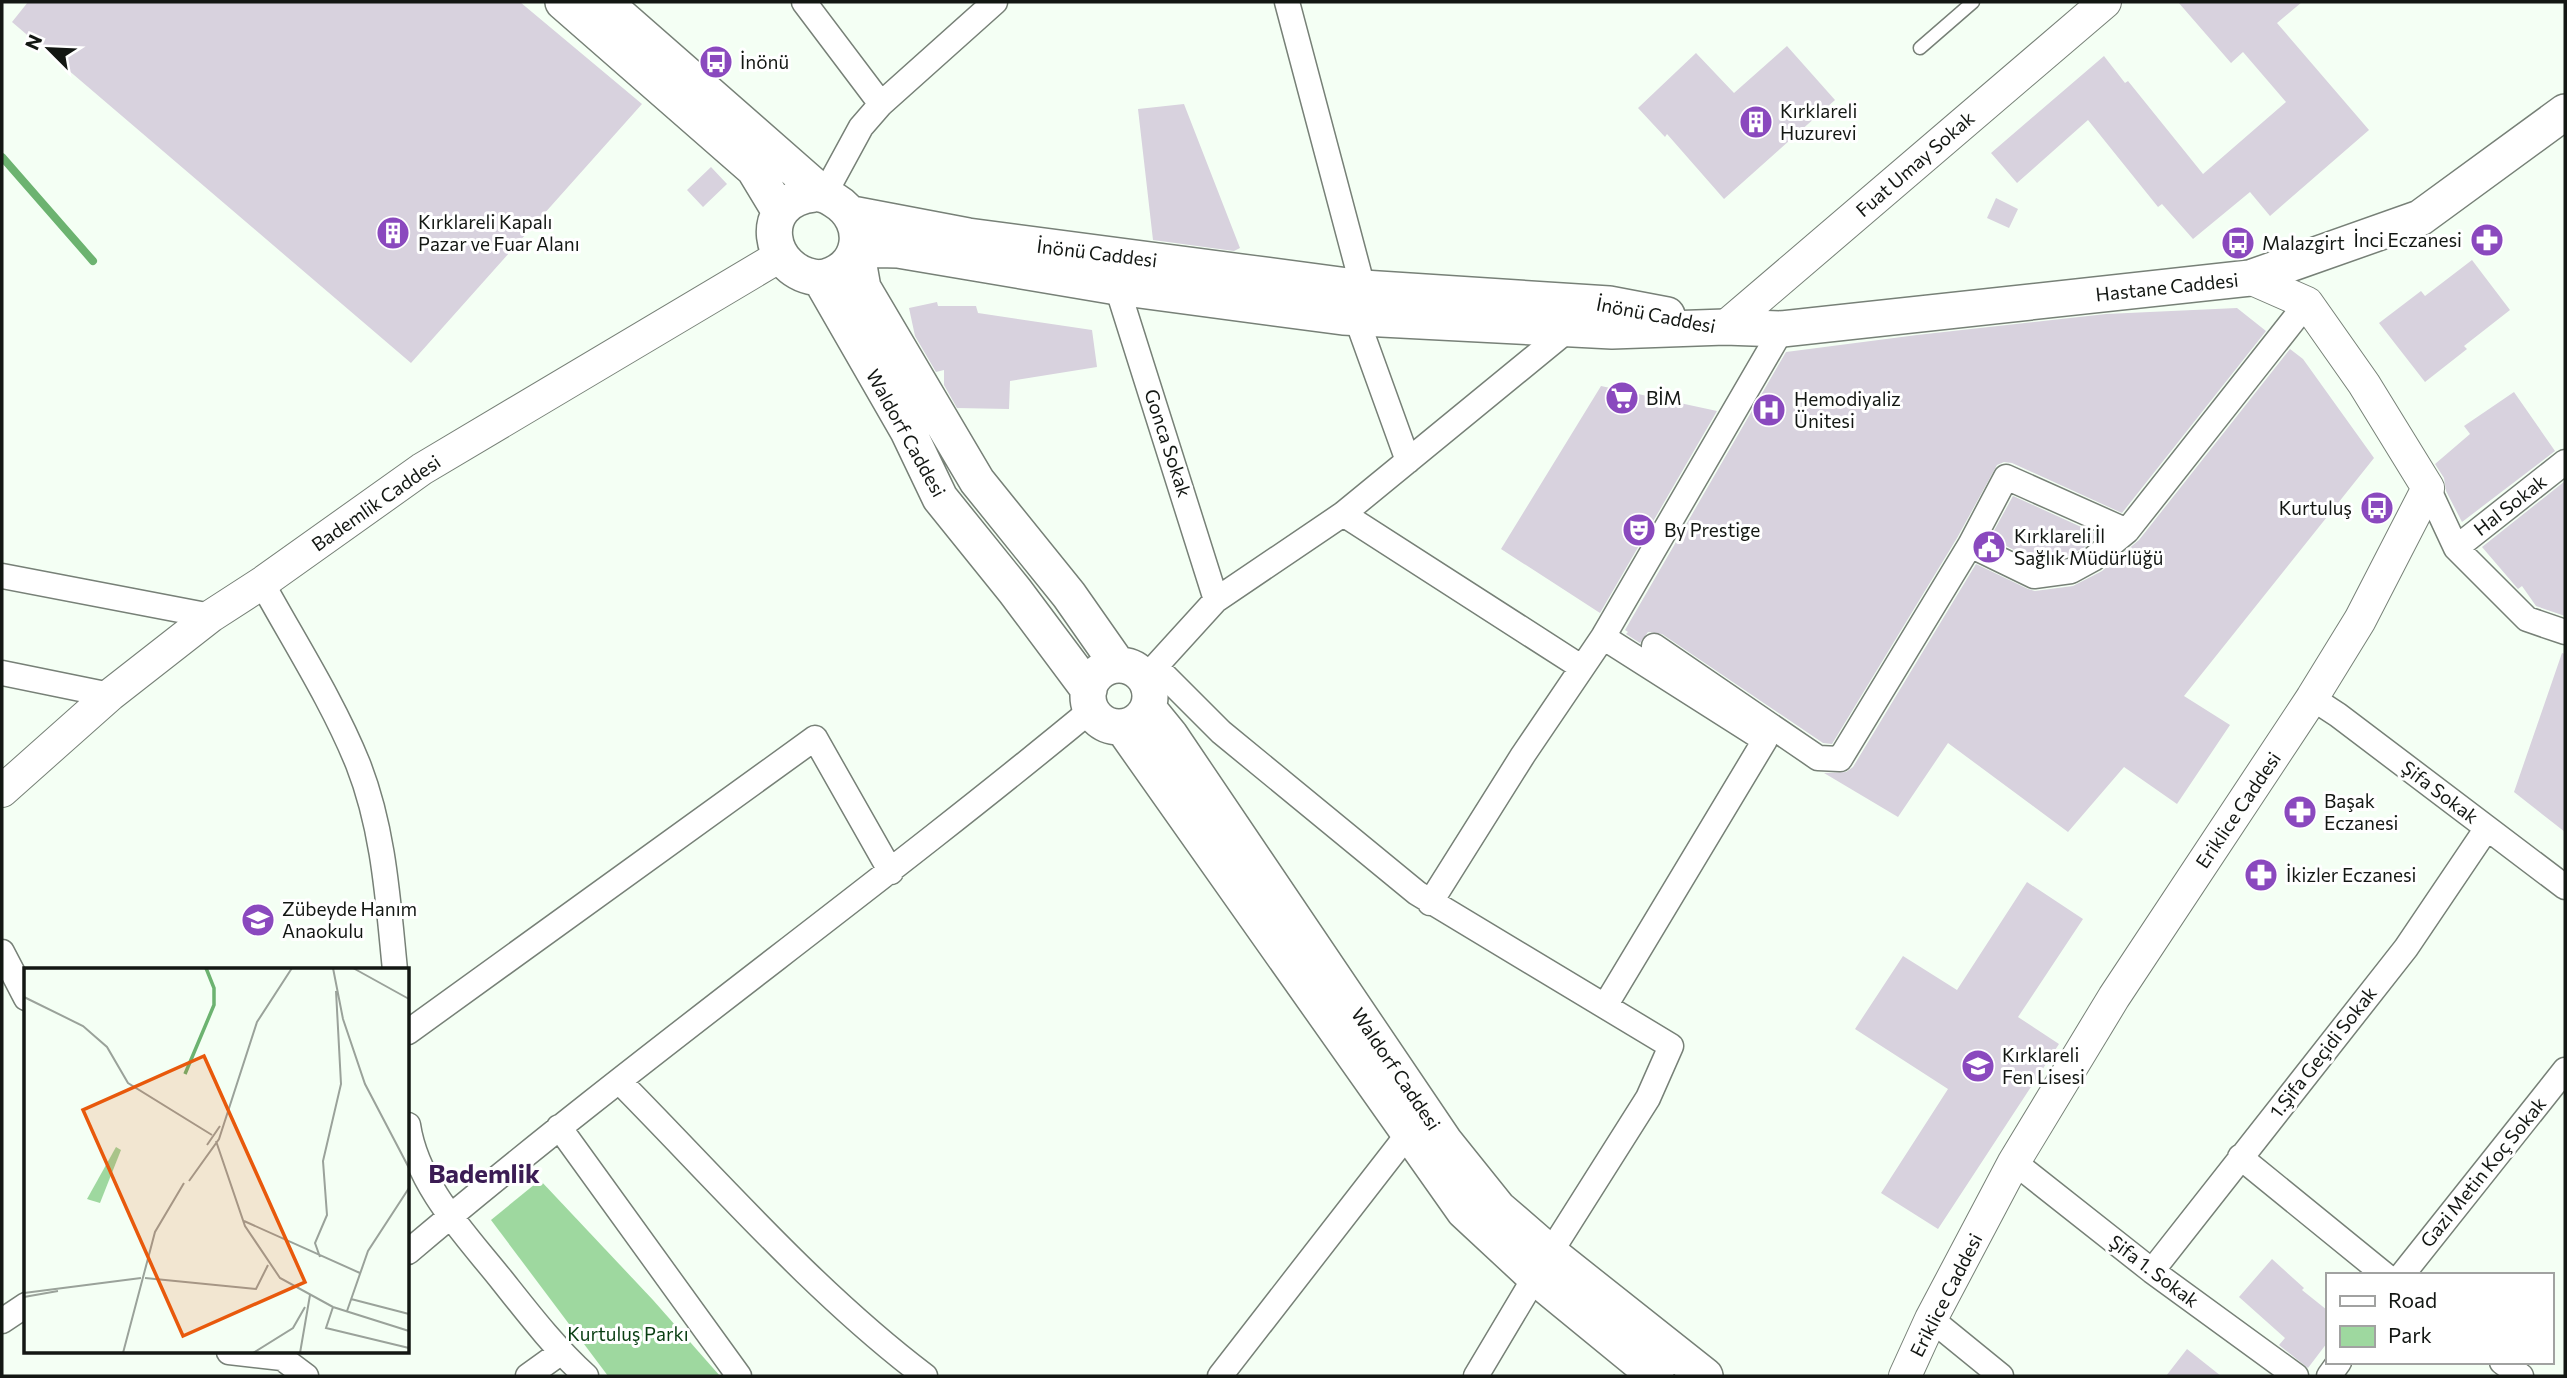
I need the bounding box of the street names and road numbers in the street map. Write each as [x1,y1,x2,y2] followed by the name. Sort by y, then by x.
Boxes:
[1851,106,1979,221] street label: Fuat Umay Sokak
[1036,234,1159,271] street label: İnönü Caddesi
[2094,268,2240,305] street label: Hastane Caddesi
[1594,292,1718,337] street label: İnönü Caddesi
[862,365,951,501] street label: Waldorf Caddesi
[1140,386,1197,500] street label: Gonca Sokak
[307,450,445,556] street label: Bademlik Caddesi
[2469,469,2551,540] street label: Hal Sokak
[2190,747,2285,872] street label: Eriklice Caddesi
[2397,755,2483,828] street label: Şifa Sokak
[2264,981,2381,1122] street label: 1.Şifa Geçidi Sokak
[1347,1003,1446,1134] street label: Waldorf Caddesi
[2415,1092,2550,1251] street label: Gazi Metin Koç Sokak
[1905,1229,1987,1360] street label: Eriklice Caddesi
[2105,1229,2204,1312] street label: Şifa 1. Sokak

